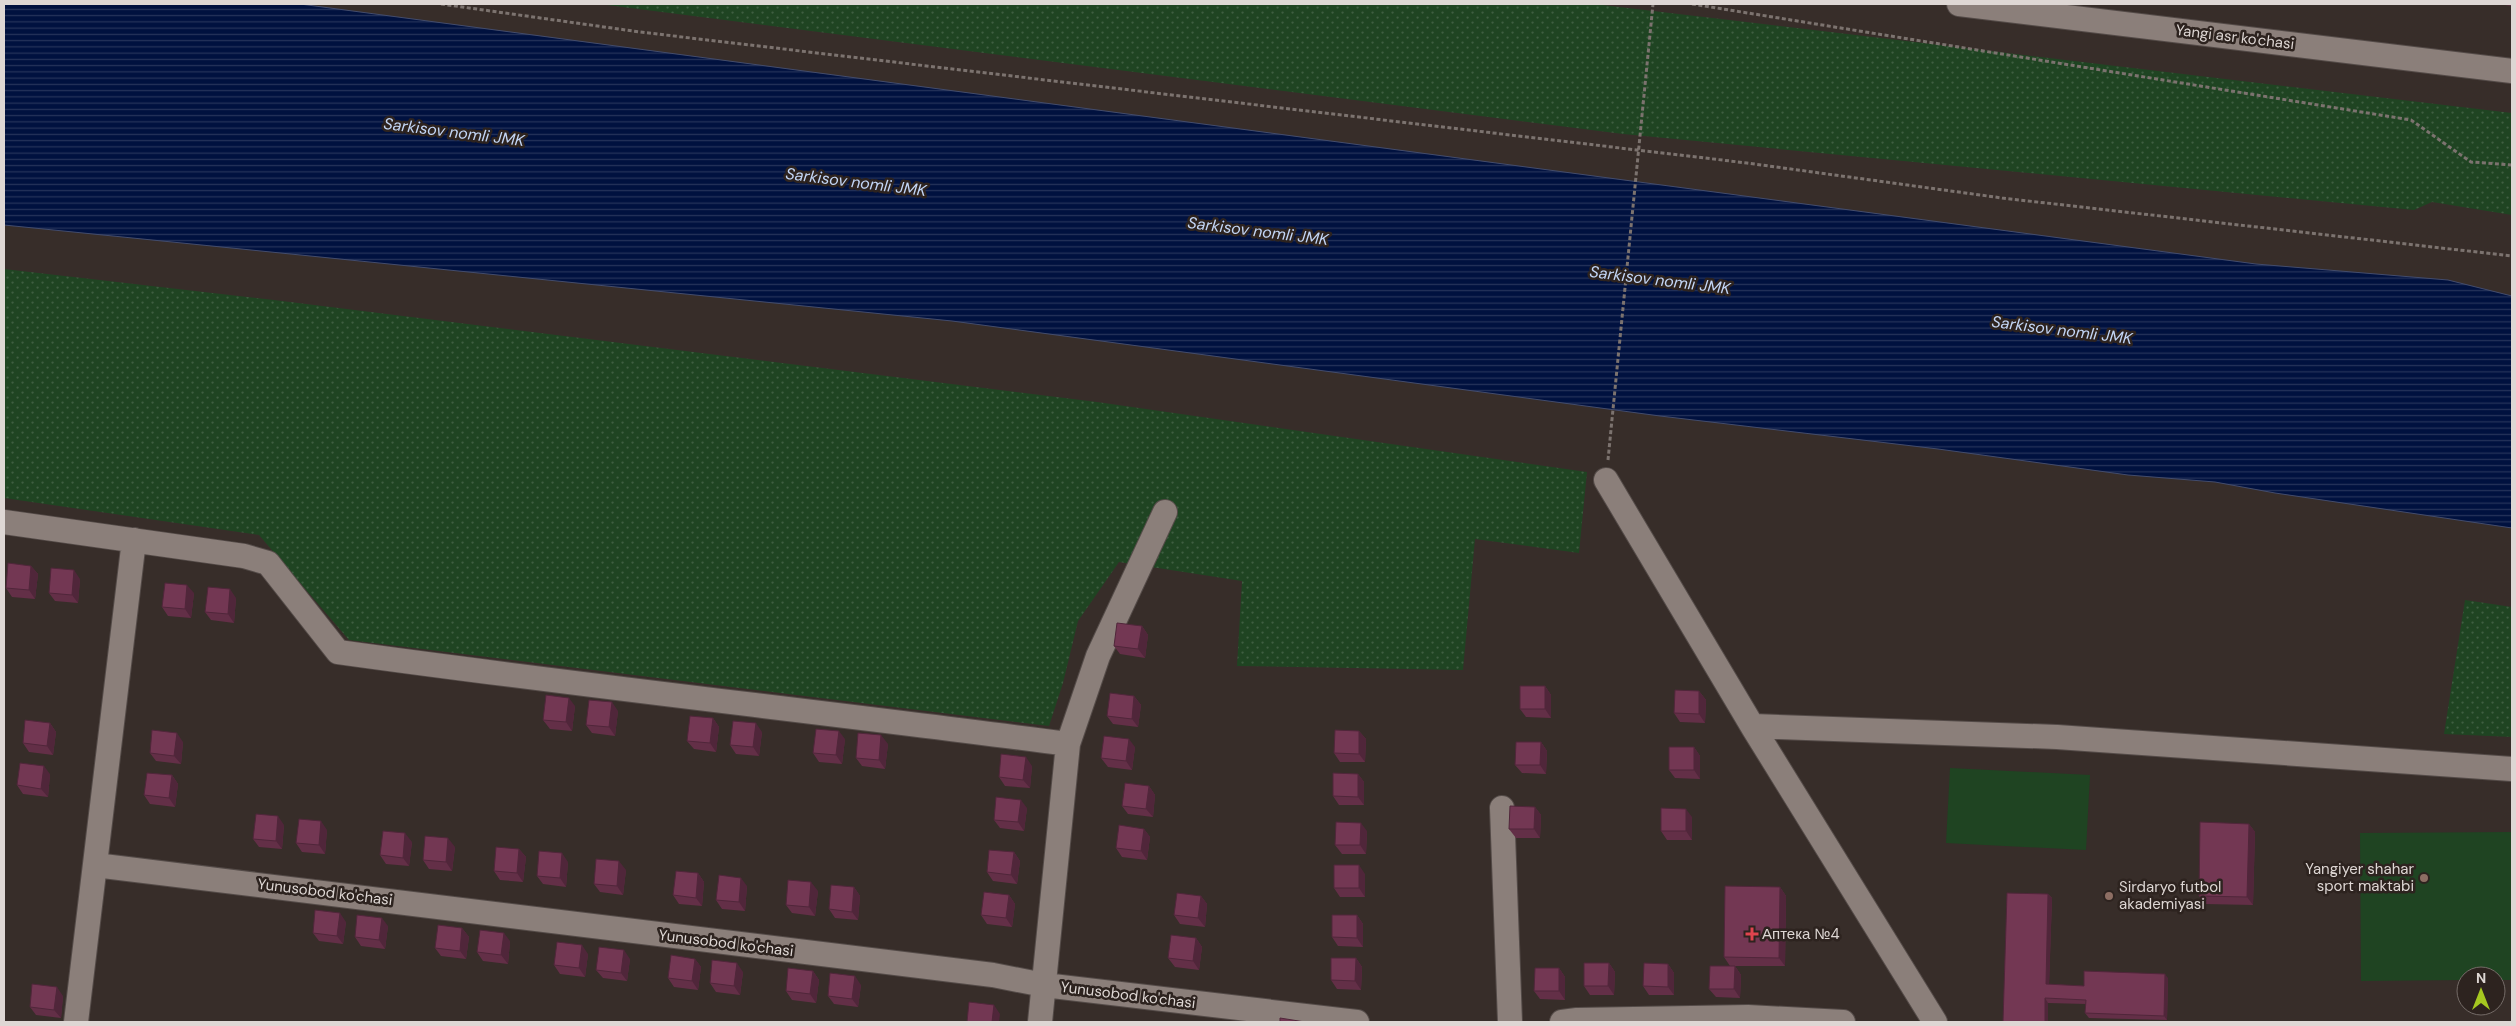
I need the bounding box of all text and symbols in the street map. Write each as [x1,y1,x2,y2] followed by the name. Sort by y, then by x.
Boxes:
[2175,20,2295,54] street label: Yangi asr ko'chasi
[382,113,527,151] water label: Sarkisov nomli JMK
[784,163,929,201] water label: Sarkisov nomli JMK
[1186,212,1331,250] water label: Sarkisov nomli JMK
[1588,261,1733,299] water label: Sarkisov nomli JMK
[1990,311,2135,349] water label: Sarkisov nomli JMK
[2305,859,2414,896] place label: Yangiyer shahar sport maktabi
[2418,872,2430,884] marker: Yangiyer shahar sport maktabi
[256,874,394,910] street label: Yunusobod ko'chasi
[2119,877,2221,914] place label: Sirdaryo futbol akademiyasi
[2103,890,2115,902] marker: Sirdaryo futbol akademiyasi
[1762,924,1840,944] place label: Аптека №4
[657,925,795,961] street label: Yunusobod ko'chasi
[1746,928,1758,940] marker: Аптека №4
[2456,966,2506,1016] north arrow
[2476,969,2486,987] text: N
[1059,977,1197,1013] street label: Yunusobod ko'chasi

